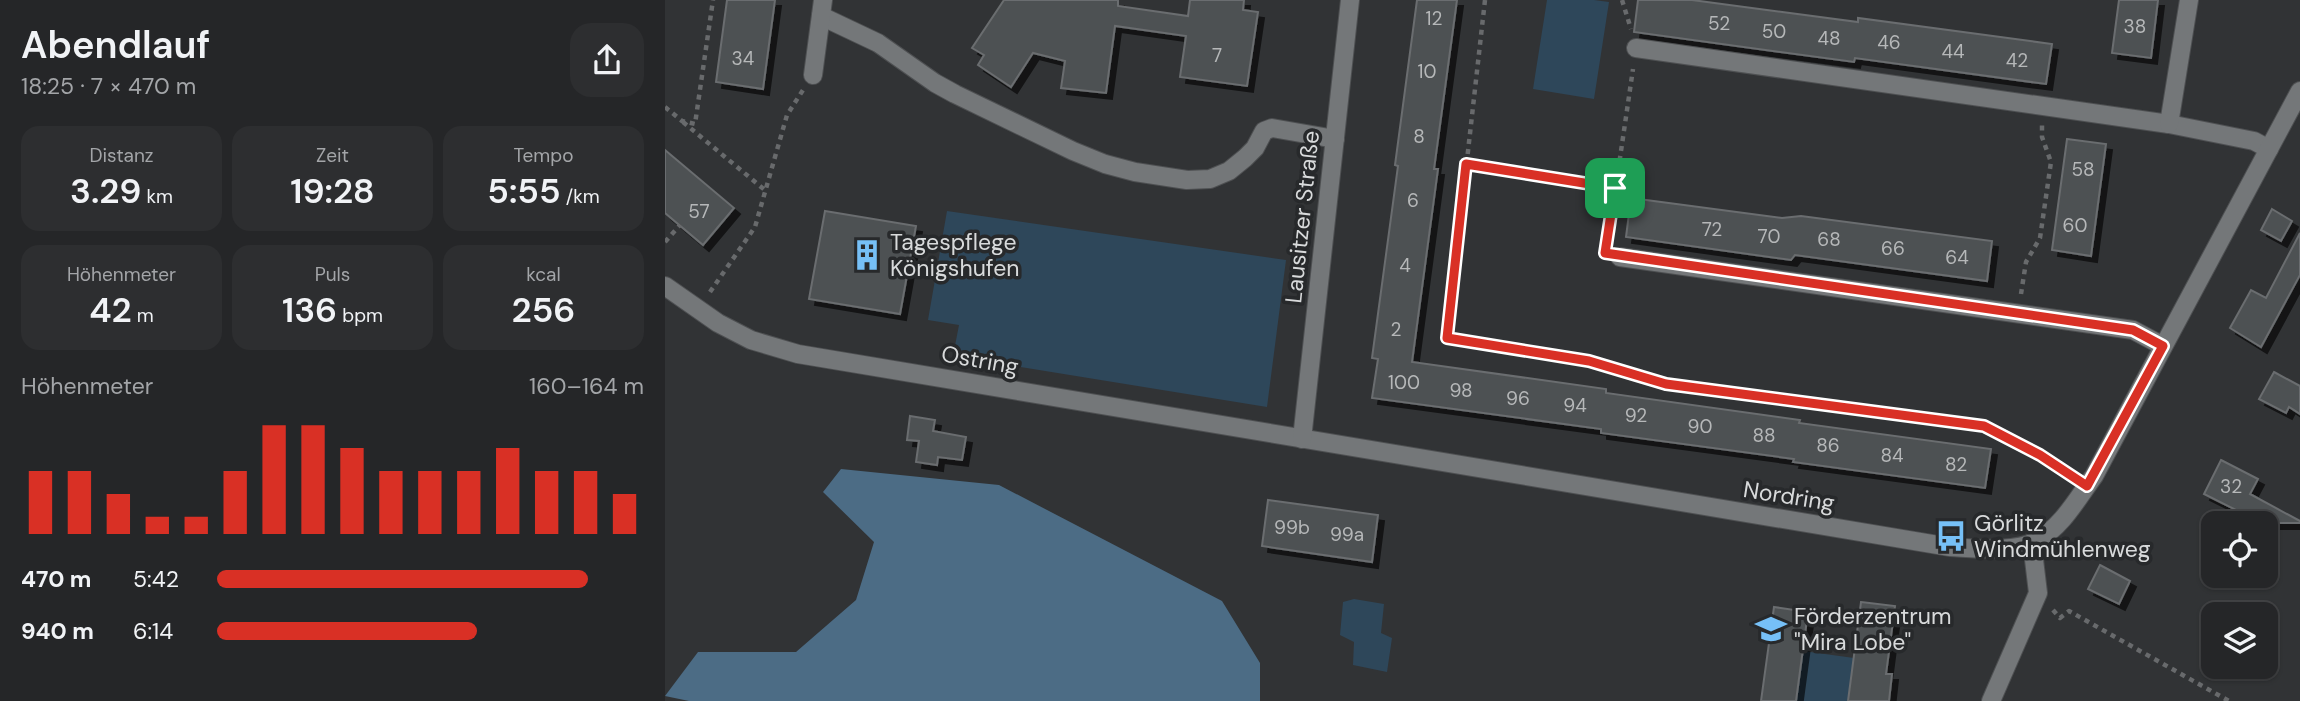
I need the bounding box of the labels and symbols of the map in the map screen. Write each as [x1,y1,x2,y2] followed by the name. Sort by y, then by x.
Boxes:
[1426,6,1442,31] house number: 12
[1708,11,1730,36] house number: 52
[2124,14,2146,39] house number: 38
[1762,19,1786,44] house number: 50
[1817,26,1841,51] house number: 48
[1877,30,1901,55] house number: 46
[1941,39,1965,64] house number: 44
[1212,43,1222,68] house number: 7
[732,46,754,71] house number: 34
[2006,48,2028,73] house number: 42
[1418,59,1436,84] house number: 10
[1413,124,1425,149] house number: 8
[1278,129,1326,305] street label: Lausitzer Straße
[2071,157,2095,182] house number: 58
[1585,158,1645,218] pin
[1407,188,1419,213] house number: 6
[688,199,710,224] house number: 57
[2063,213,2087,238] house number: 60
[1702,217,1722,242] house number: 72
[1758,224,1780,249] house number: 70
[890,227,1019,283] place label: Tagespflege Königshufen
[1817,227,1841,252] house number: 68
[1881,236,1905,261] house number: 66
[850,238,884,272] building icon: Tagespflege Königshufen
[1945,245,1969,270] house number: 64
[1399,253,1411,278] house number: 4
[1391,317,1402,342] house number: 2
[939,338,1021,382] street label: Ostring
[1388,370,1420,395] house number: 100
[1449,378,1473,403] house number: 98
[1506,386,1530,411] house number: 96
[1563,393,1587,418] house number: 94
[1625,403,1647,428] house number: 92
[1688,414,1712,439] house number: 90
[1752,423,1776,448] house number: 88
[1816,433,1840,458] house number: 86
[1880,443,1904,468] house number: 84
[1945,452,1967,477] house number: 82
[1741,474,1837,518] street label: Nordring
[2220,474,2242,499] house number: 32
[1974,508,2151,564] place label: Görlitz Windmühlenweg
[1274,515,1310,540] house number: 99b
[1934,519,1968,553] bus stop icon: Görlitz Windmühlenweg
[1330,522,1364,547] house number: 99a
[1794,601,1952,657] place label: Förderzentrum "Mira Lobe"
[1754,612,1788,646] school or university icon: Förderzentrum "Mira Lobe"

